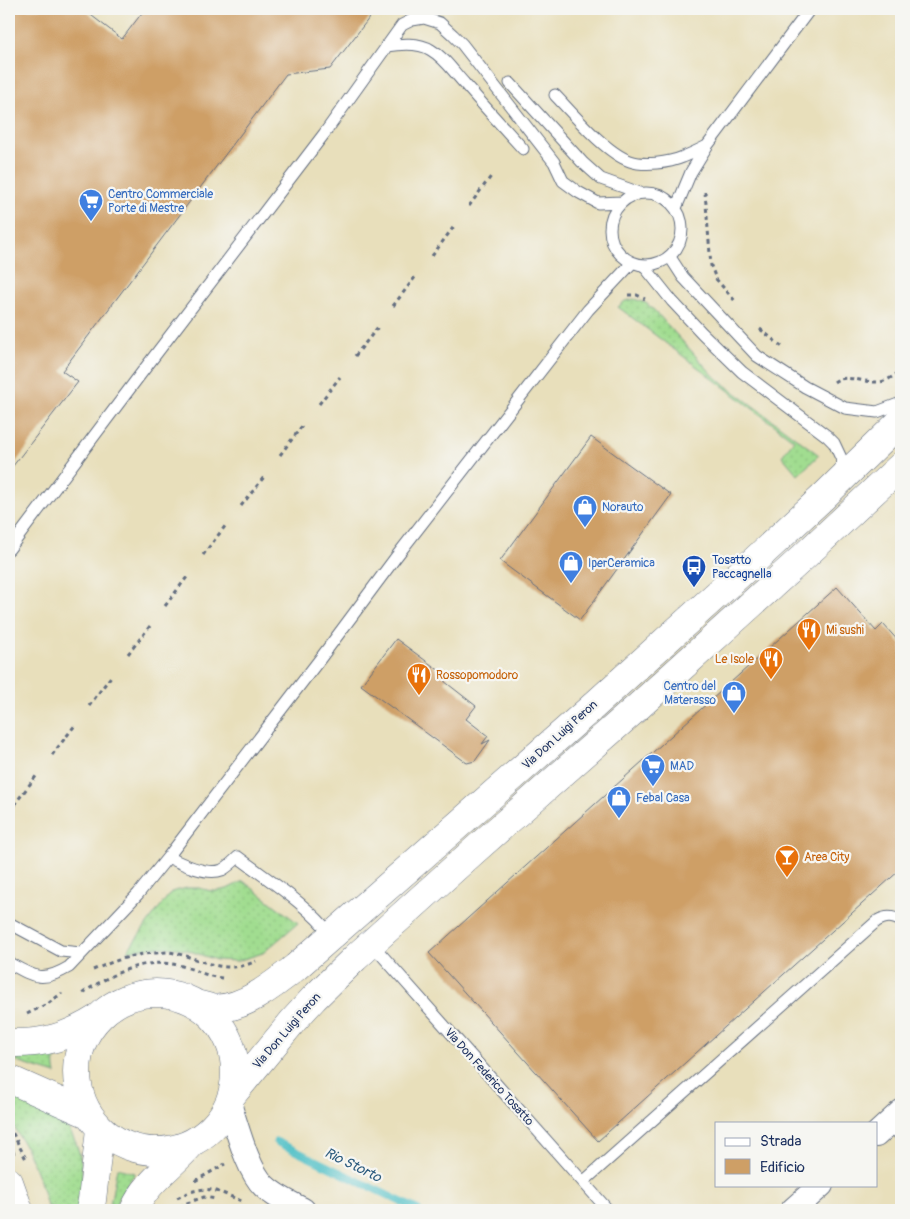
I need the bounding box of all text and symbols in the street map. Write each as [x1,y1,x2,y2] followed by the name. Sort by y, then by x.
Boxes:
[108,187,213,216] place label: Centro Commerciale Porte di Mestre
[78,188,104,222] supermarket icon: Centro Commerciale Porte di Mestre
[572,494,598,528] shop icon: Norauto
[602,500,644,515] place label: Norauto
[558,550,584,584] shop icon: IperCeramica
[712,553,772,582] place label: Tosatto Paccagnella
[681,554,707,588] bus stop icon: Tosatto Paccagnella
[588,556,655,571] place label: IperCeramica
[796,617,822,651] restaurant icon: Mi sushi
[826,623,864,638] place label: Mi sushi
[758,646,784,680] restaurant icon: Le Isole
[715,652,754,667] place label: Le Isole
[406,662,432,696] restaurant icon: Rossopomodoro
[436,668,519,683] place label: Rossopomodoro
[664,679,717,708] place label: Centro del Materasso
[721,680,747,714] shop icon: Centro del Materasso
[519,697,601,773] street label: Via Don Luigi Peron
[640,753,666,787] supermarket icon: MAD
[670,759,694,774] place label: MAD
[606,785,632,819] shop icon: Febal Casa
[636,791,690,806] place label: Febal Casa
[774,844,800,878] bar icon: Area City
[804,850,849,865] place label: Area City
[250,990,324,1072] street label: Via Don Luigi Peron
[441,1025,537,1129] street label: Via Don Federico Tosatto
[715,1122,878,1186] legend
[760,1132,801,1151] text: Strada
[322,1144,385,1187] water label: Rio Storto
[760,1158,805,1177] text: Edificio

